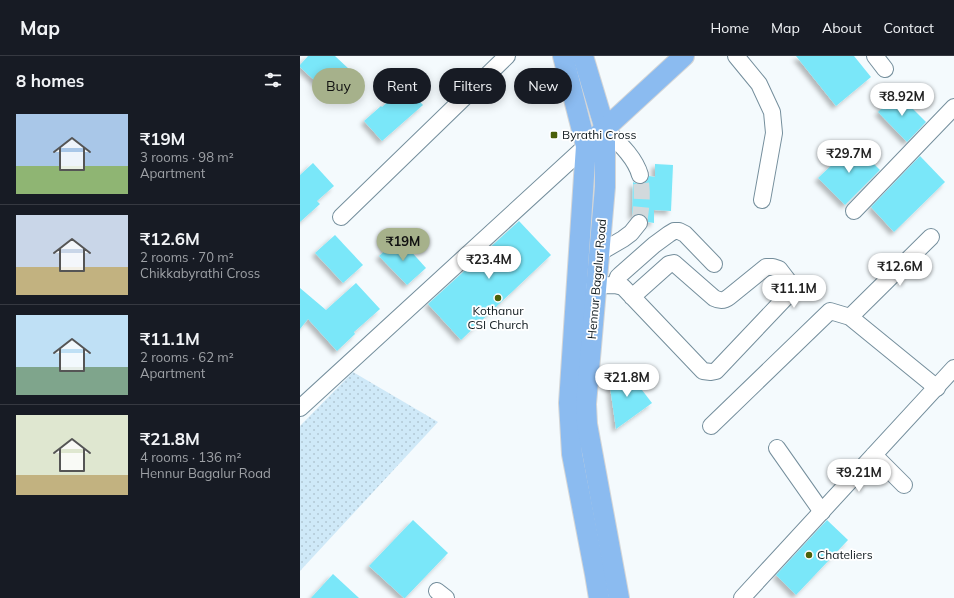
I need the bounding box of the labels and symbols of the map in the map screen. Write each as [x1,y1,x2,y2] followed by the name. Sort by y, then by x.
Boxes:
[869,83,935,117] pin: ₹8.92M
[562,127,637,142] place label: Byrathi Cross
[549,130,559,140] marker: Byrathi Cross
[816,140,882,174] pin: ₹29.7M
[584,218,609,340] street label: Hennur Bagalur Road
[379,228,427,262] pin: ₹19M
[456,246,522,280] pin: ₹23.4M
[867,253,933,287] pin: ₹12.6M
[761,275,827,309] pin: ₹11.1M
[493,293,503,303] marker: Kothanur CSI Church
[467,303,529,332] place label: Kothanur CSI Church
[594,364,660,398] pin: ₹21.8M
[826,459,892,493] pin: ₹9.21M
[817,547,873,562] place label: Chateliers
[804,550,814,560] marker: Chateliers

